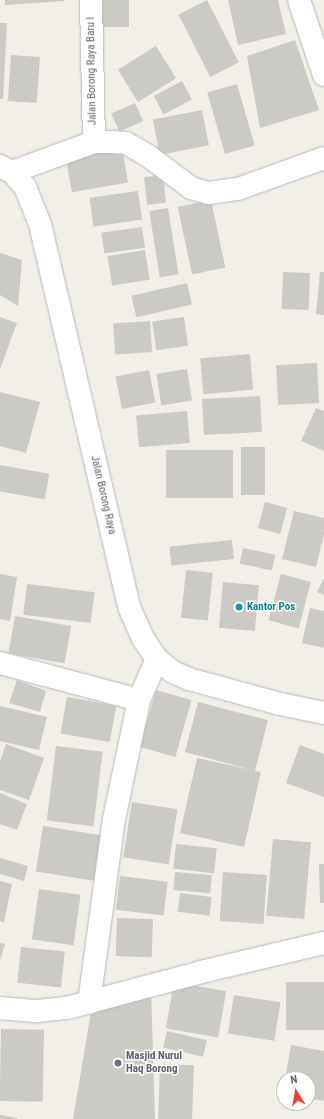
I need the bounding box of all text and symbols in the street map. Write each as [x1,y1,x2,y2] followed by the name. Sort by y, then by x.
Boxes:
[84,17,100,125] street label: Jalan Borong Raya Baru I
[88,454,118,536] street label: Jalan Borong Raya
[247,600,295,614] place label: Kantor Pos
[234,602,244,612] marker: Kantor Pos
[126,1050,182,1076] place label: Masjid Nurul Haq Borong
[113,1058,123,1068] marker: Masjid Nurul Haq Borong
[276,1071,316,1111] north arrow
[289,1073,298,1087] text: N

